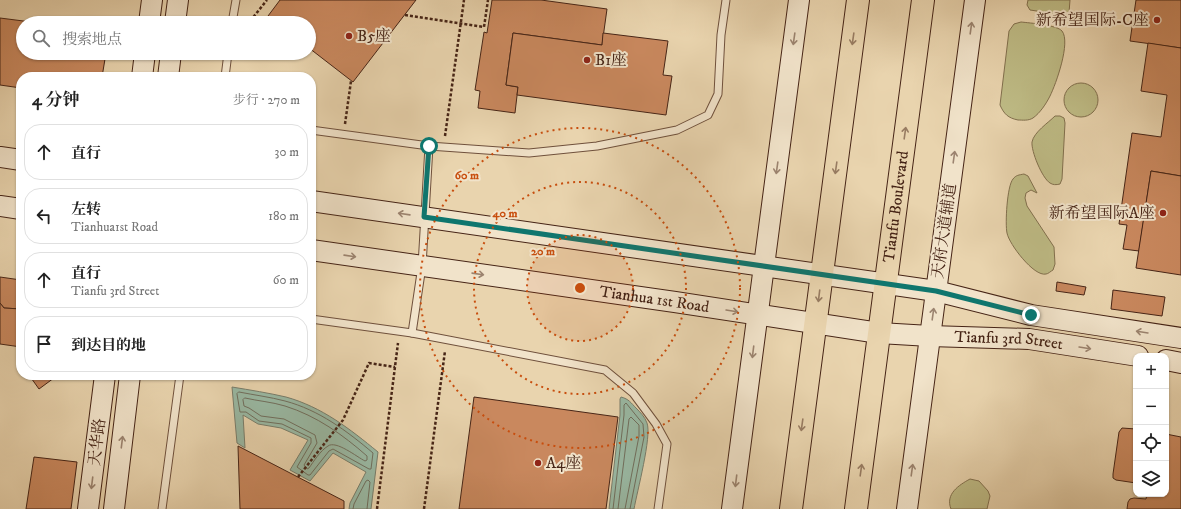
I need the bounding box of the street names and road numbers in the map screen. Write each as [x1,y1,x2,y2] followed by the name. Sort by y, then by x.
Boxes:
[879,150,913,264] street label: Tianfu Boulevard
[927,182,961,280] street label: 天府大道辅道
[598,281,711,317] street label: Tianhua 1st Road
[954,327,1064,354] street label: Tianfu 3rd Street
[84,417,110,467] street label: 天华路

